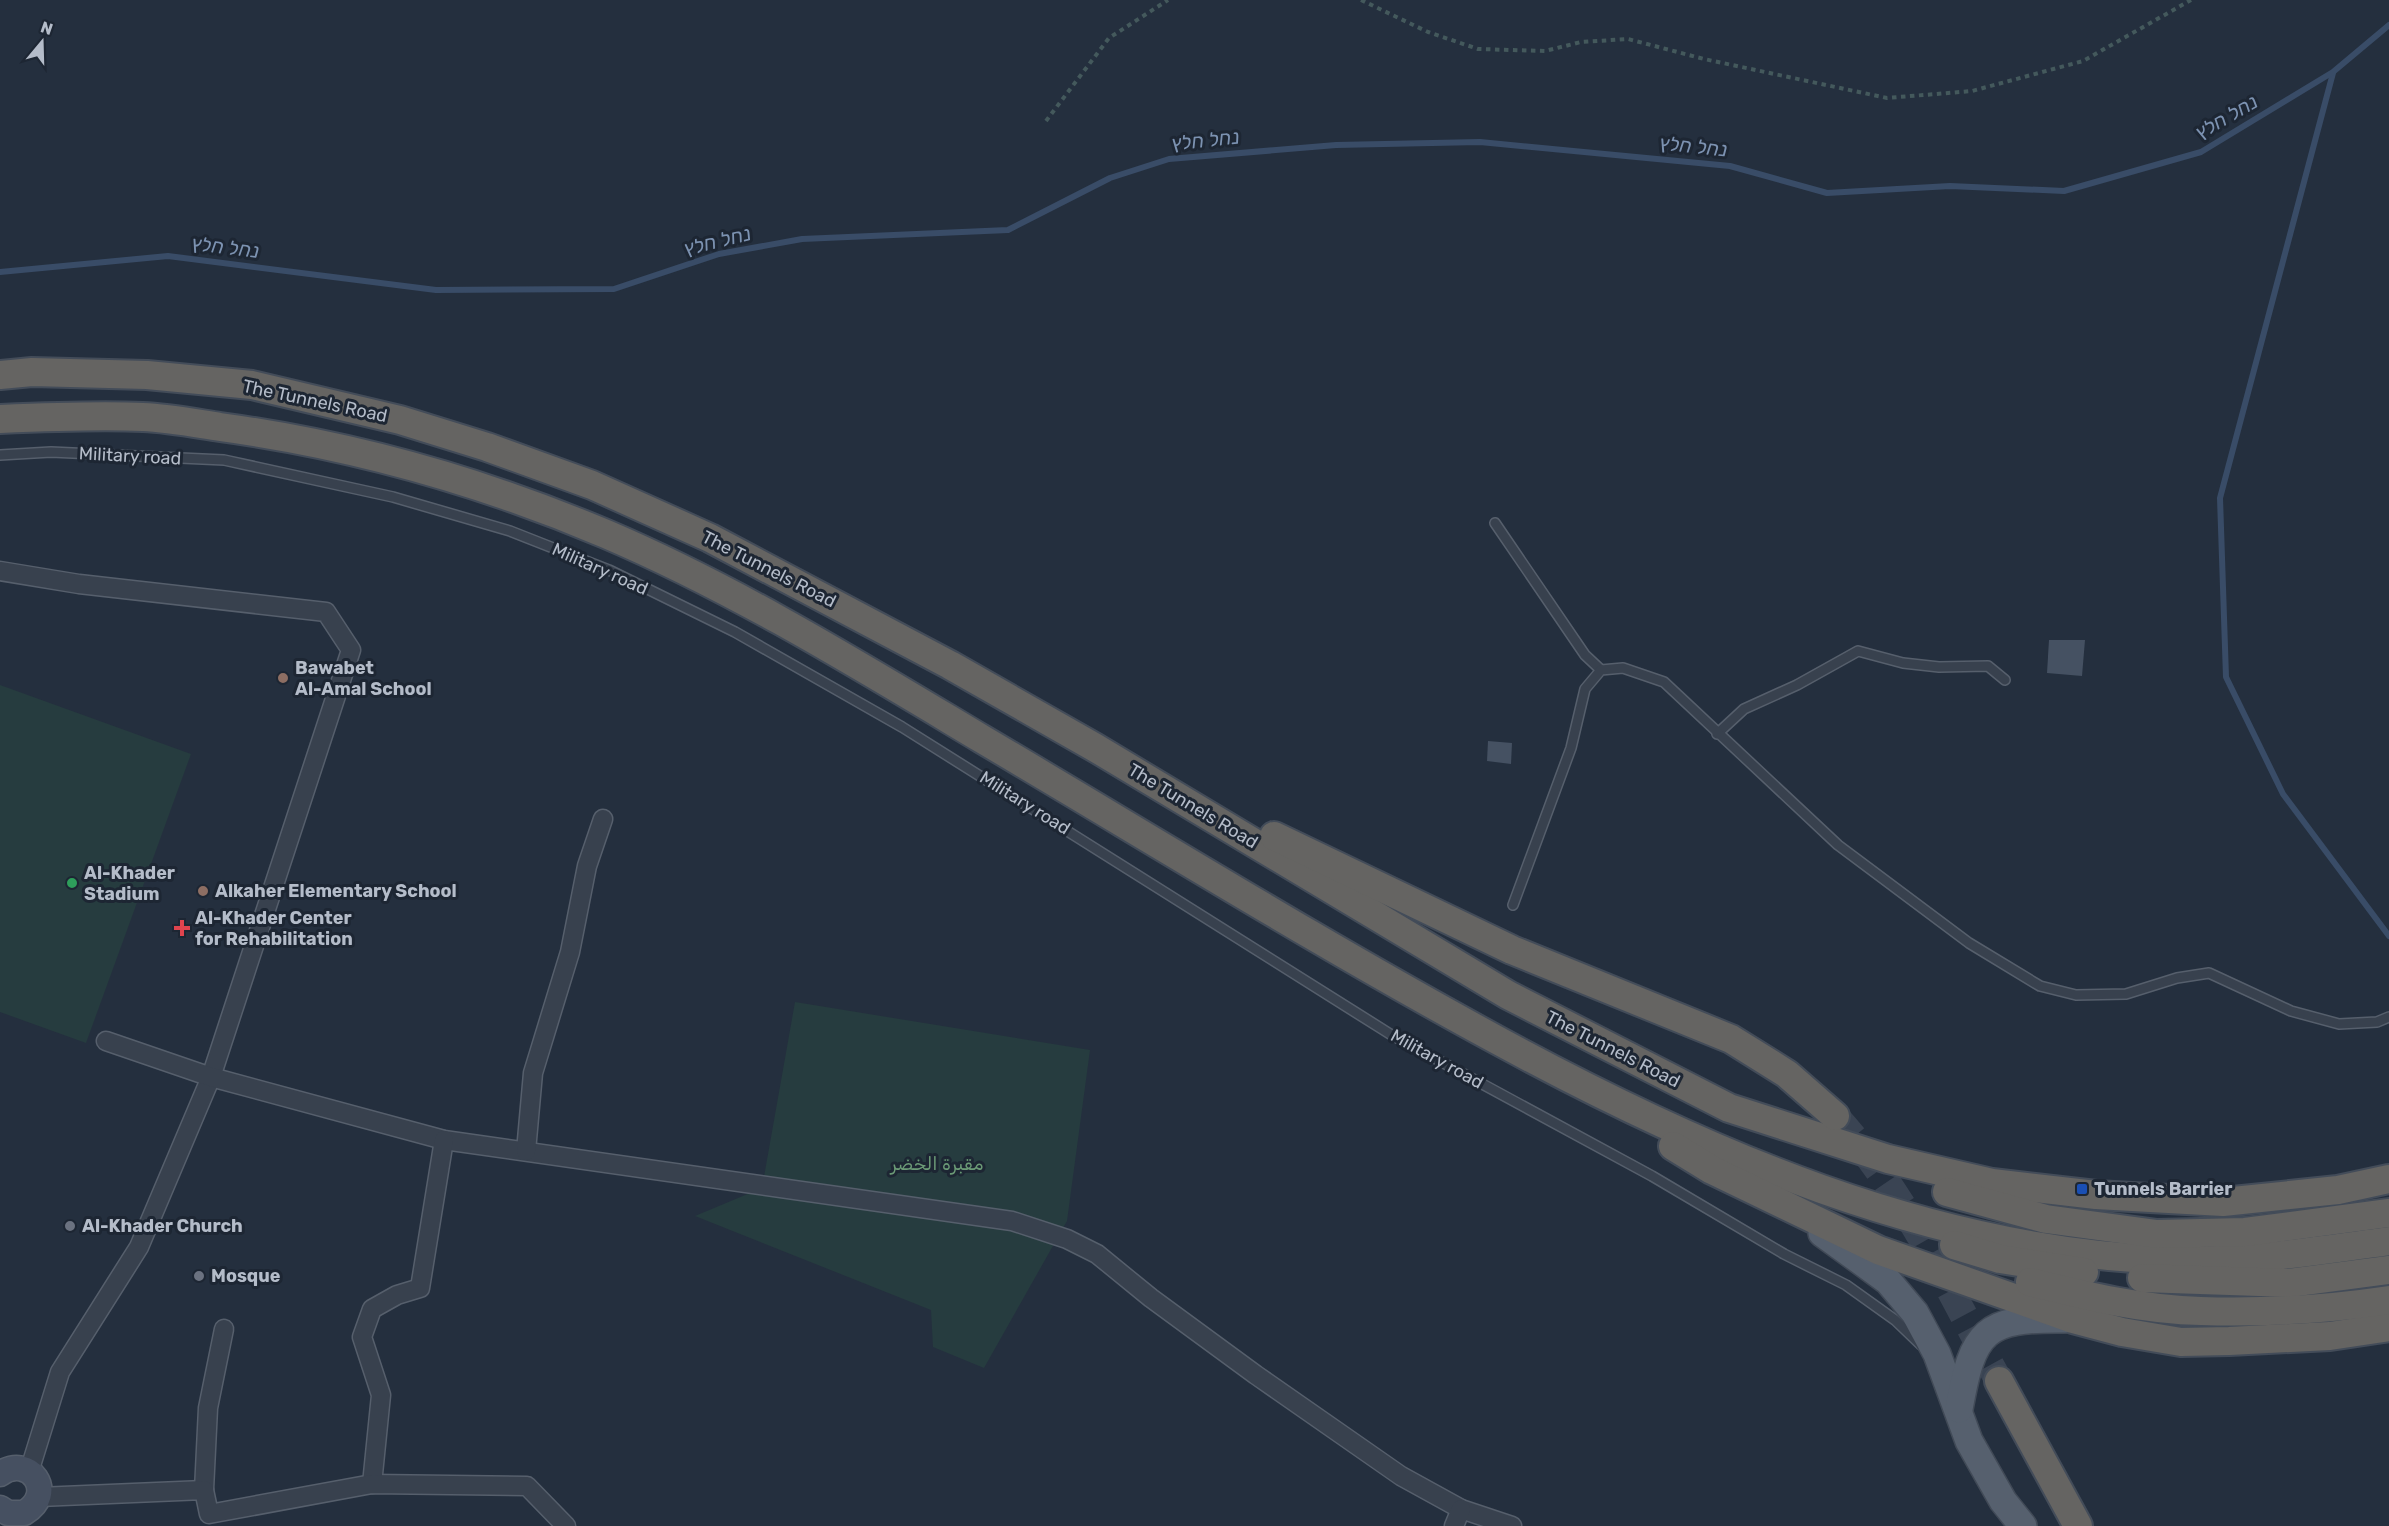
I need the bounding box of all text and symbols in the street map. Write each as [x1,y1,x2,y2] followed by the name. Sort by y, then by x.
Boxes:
[12,12,72,72] north arrow
[38,17,55,39] text: N
[2190,90,2262,144] water label: נחל חלץ
[1170,124,1240,156] water label: נחל חלץ
[1658,130,1728,162] water label: נחל חלץ
[681,221,753,261] water label: נחל חלץ
[190,231,260,263] water label: נחל חלץ
[241,375,389,427] street label: The Tunnels Road
[78,442,182,470] street label: Military road
[698,526,840,612] street label: The Tunnels Road
[549,538,651,600] street label: Military road
[295,657,432,700] place label: Bawabet Al-Amal School
[276,671,290,685] marker: Bawabet Al-Amal School
[1124,759,1262,853] street label: The Tunnels Road
[976,766,1074,840] street label: Military road
[84,862,175,905] place label: Al-Khader Stadium
[65,876,79,890] marker: Al-Khader Stadium
[215,880,457,902] place label: Alkaher Elementary School
[196,884,210,898] marker: Alkaher Elementary School
[195,907,353,950] place label: Al-Khader Center for Rehabilitation
[173,919,191,937] marker: Al-Khader Center for Rehabilitation
[1542,1006,1684,1092] street label: The Tunnels Road
[1387,1024,1487,1094] street label: Military road
[890,1153,983,1175] park label: مقبرة الخضر
[2094,1178,2232,1200] place label: Tunnels Barrier
[2075,1182,2089,1196] marker: Tunnels Barrier
[82,1215,243,1237] place label: Al-Khader Church
[63,1219,77,1233] marker: Al-Khader Church
[211,1265,281,1287] place label: Mosque
[192,1269,206,1283] marker: Mosque

